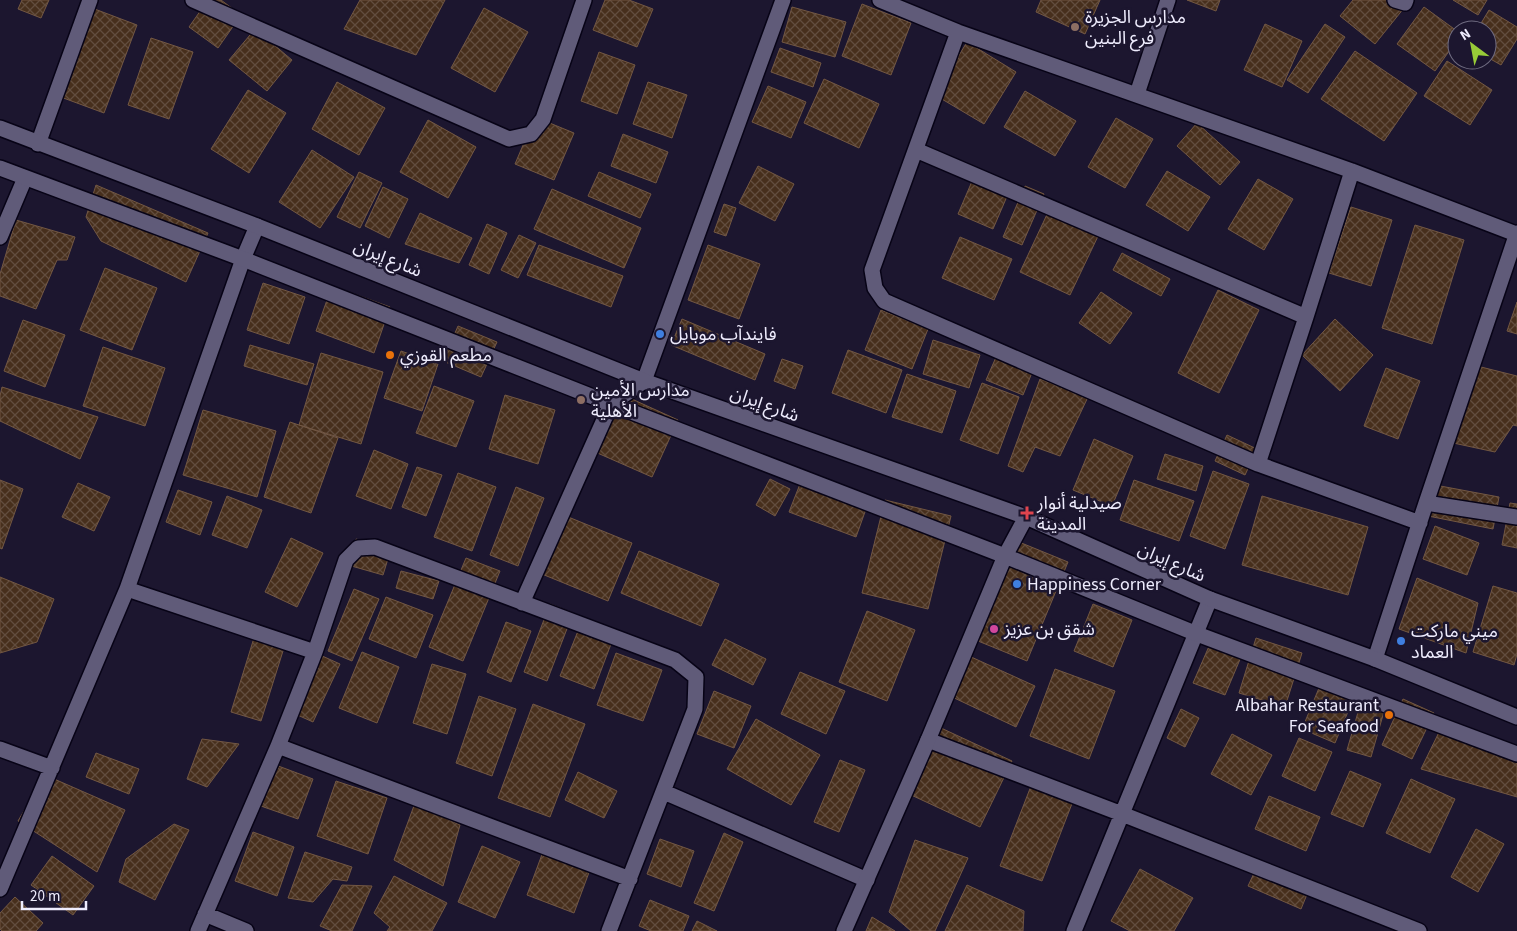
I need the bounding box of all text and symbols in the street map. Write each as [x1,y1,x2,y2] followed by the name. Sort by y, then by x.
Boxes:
[1085,5,1186,52] place label: مدارس الجزيرة فرع البنين
[1447,20,1497,70] north arrow
[1069,21,1081,33] marker: مدارس الجزيرة فرع البنين
[1456,24,1475,46] text: N
[350,233,426,284] street label: شارع إيران
[670,322,777,347] place label: فايندآب موبايل
[654,328,666,340] marker: فايندآب موبايل
[400,343,492,368] place label: مطعم القوزي
[384,349,396,361] marker: مطعم القوزي
[591,378,690,424] place label: مدارس الأمين الأهلية
[727,380,803,429] street label: شارع إيران
[575,394,587,406] marker: مدارس الأمين الأهلية
[1036,491,1122,537] place label: صيدلية أنوار المدينة
[1021,507,1033,519] marker: صيدلية أنوار المدينة
[1134,536,1210,589] street label: شارع إيران
[1027,572,1162,597] place label: Happiness Corner
[1011,578,1023,590] marker: Happiness Corner
[1003,617,1095,642] place label: شقق بن عزيز
[1411,619,1498,665] place label: ميني ماركت العماد
[988,623,1000,635] marker: شقق بن عزيز
[1395,635,1407,647] marker: ميني ماركت العماد
[1236,693,1379,739] place label: Albahar Restaurant For Seafood
[1383,709,1395,721] marker: Albahar Restaurant For Seafood
[22,878,86,910] scale bar
[30,886,60,907] text: 20 m

